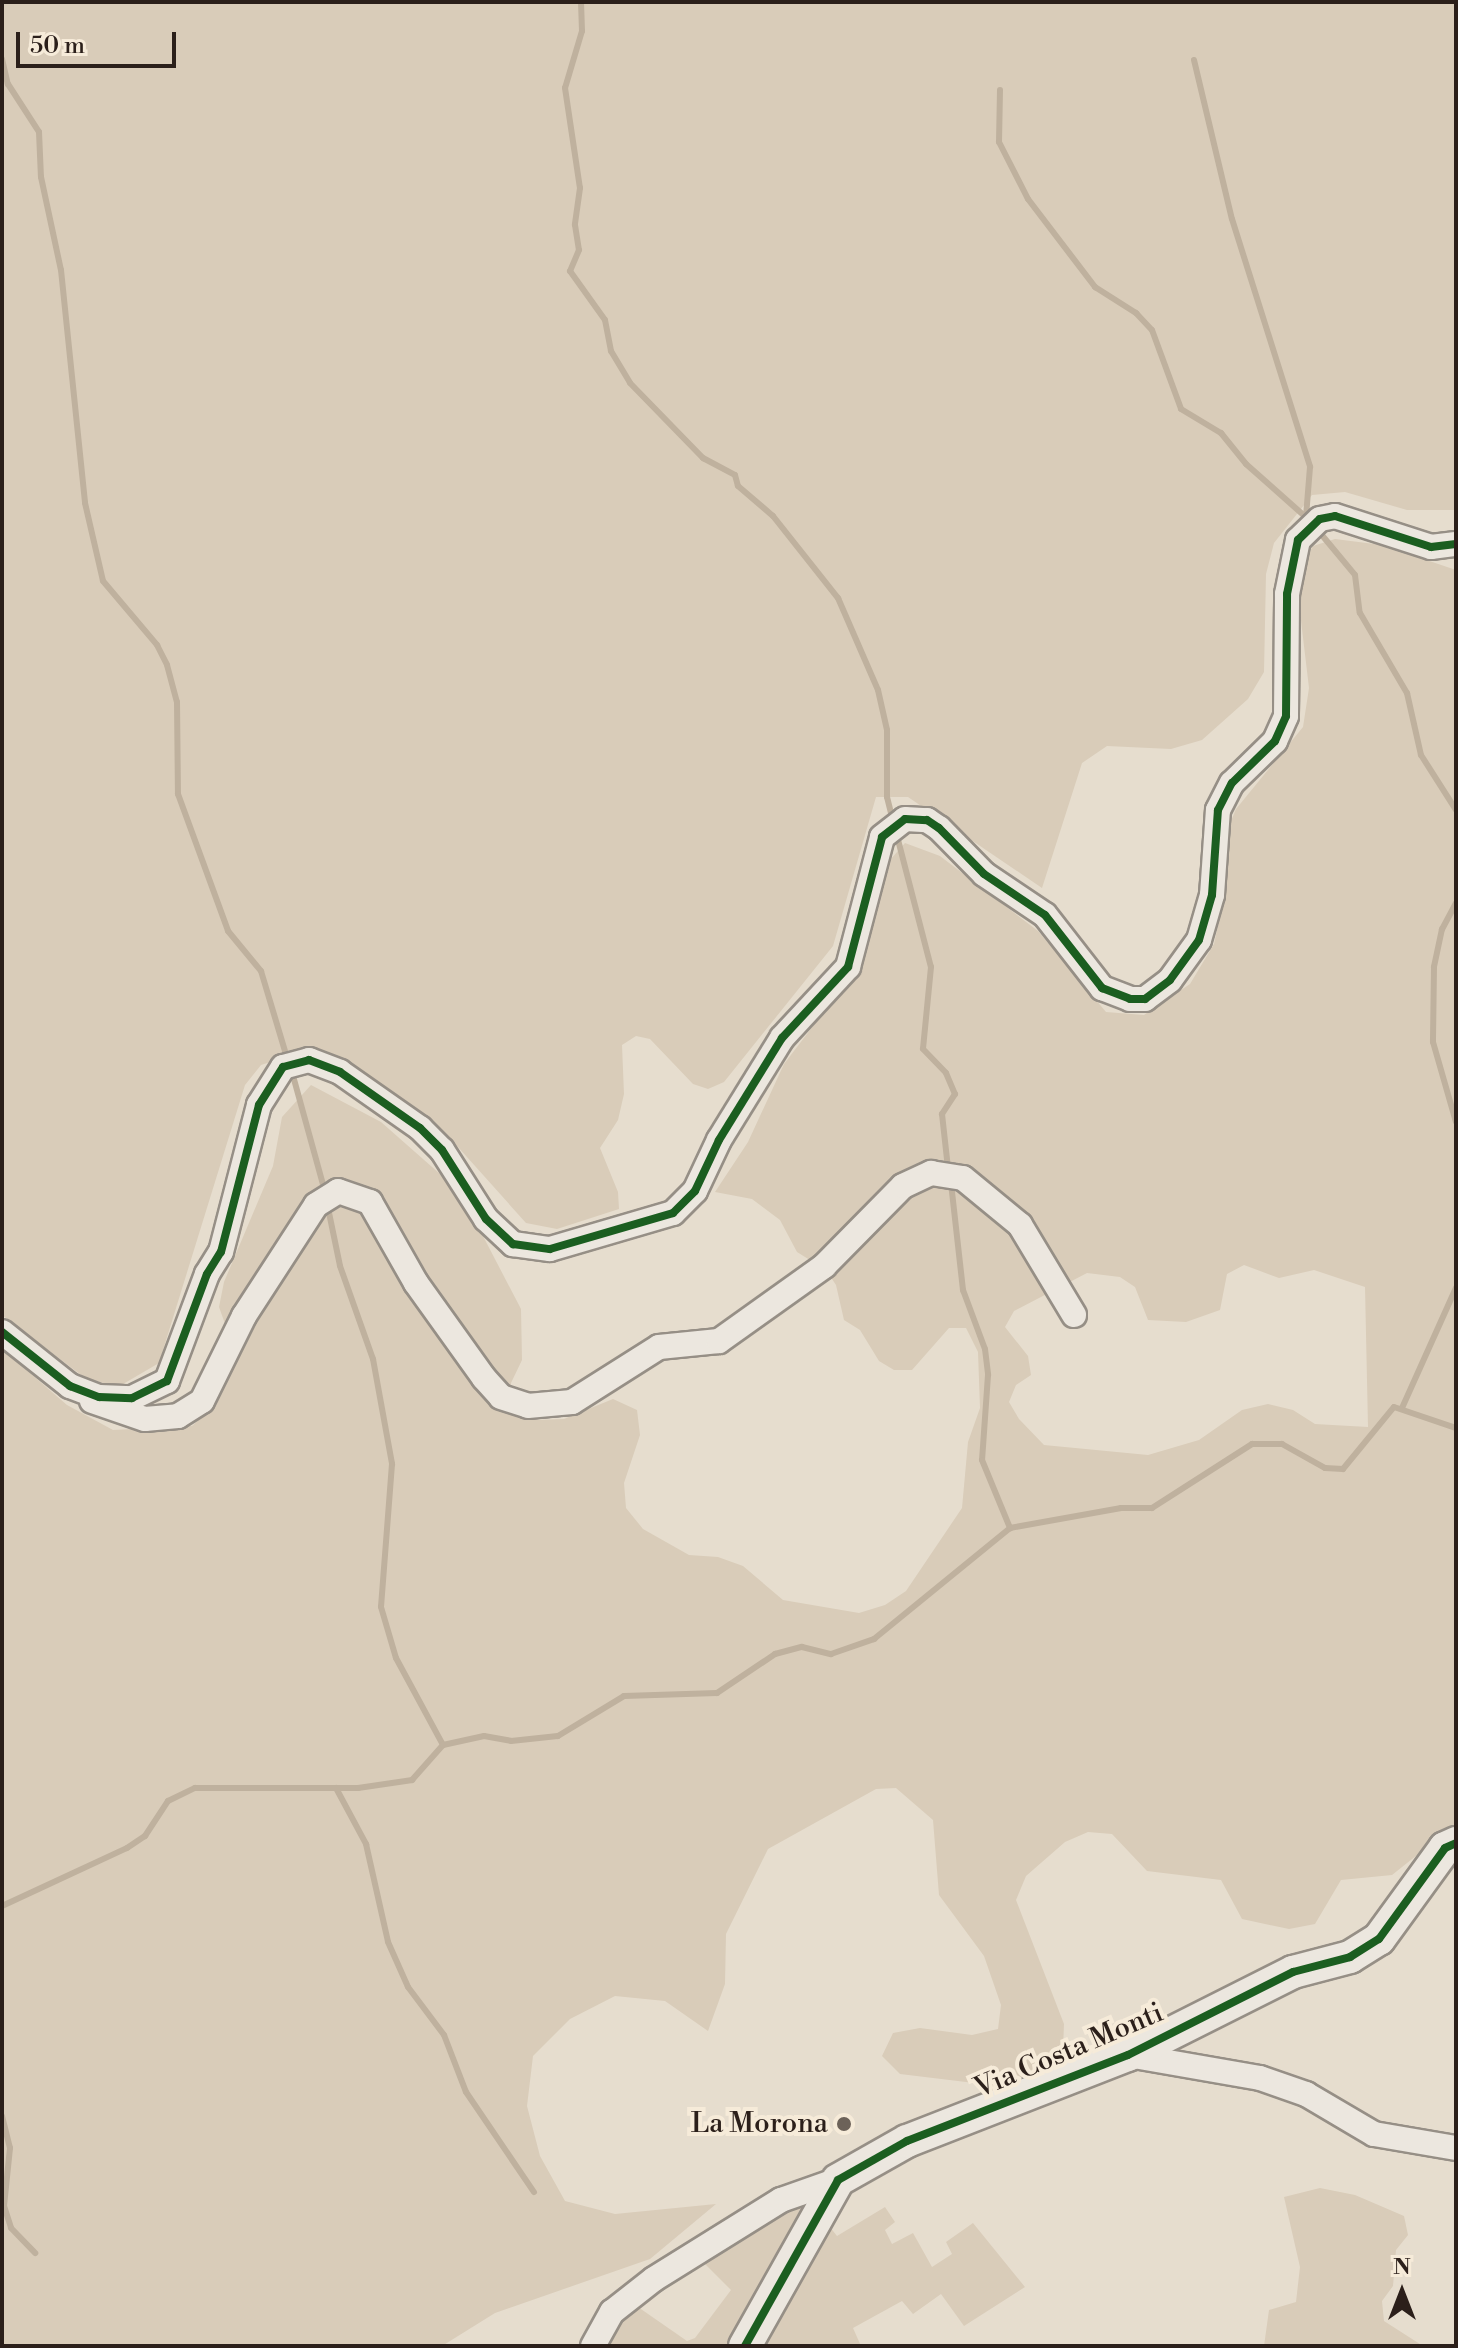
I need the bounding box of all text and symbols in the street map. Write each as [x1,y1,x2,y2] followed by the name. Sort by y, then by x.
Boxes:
[20,16,180,66] scale bar
[30,31,85,61] text: 50 m
[970,1996,1168,2106] street label: Via Costa Monti
[691,2107,828,2141] place label: La Morona
[835,2115,853,2133] marker: La Morona
[1362,2252,1442,2332] north arrow
[1393,2254,1411,2281] text: N

